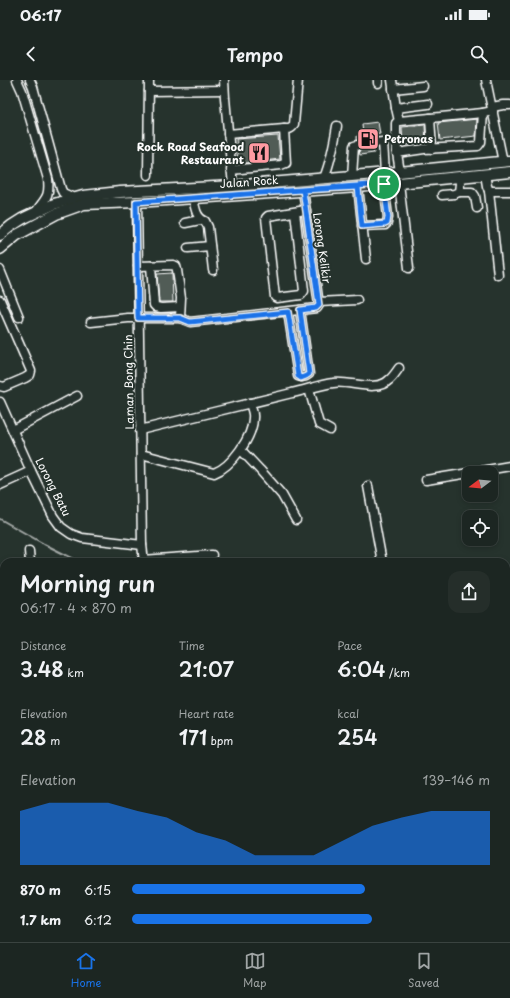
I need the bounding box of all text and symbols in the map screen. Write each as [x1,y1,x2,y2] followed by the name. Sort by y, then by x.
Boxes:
[20,3,61,26] text: 06:17
[227,41,283,68] text: Tempo
[20,43,42,65] icon: back
[468,43,490,65] icon: search
[355,126,381,152] fuel station icon: Petronas
[384,130,433,147] place label: Petronas
[137,138,244,168] place label: Rock Road Seafood Restaurant
[246,140,272,166] restaurant icon: Rock Road Seafood Restaurant
[367,167,401,201] pin
[219,171,279,192] street label: Jalan Rock
[373,173,395,195] icon: arrive
[309,211,336,285] street label: Lorong Kelikir
[119,334,138,430] street label: Laman Bong Chin
[31,455,75,519] street label: Lorong Batu
[462,466,498,502] north arrow
[462,466,498,546] map controls
[462,510,498,546] button: locate
[20,566,155,599] text: Morning run
[448,571,490,613] button: share
[20,598,132,617] text: 06:17 · 4 × 870 m
[20,637,66,654] text: Distance
[179,637,205,654] text: Time
[337,637,362,654] text: Pace
[20,654,64,684] text: 3.48
[179,654,234,684] text: 21:07
[337,654,385,684] text: 6:04
[64,664,84,681] text: km
[385,664,410,681] text: /km
[20,705,67,722] text: Elevation
[179,705,234,722] text: Heart rate
[337,705,359,722] text: kcal
[20,722,47,752] text: 28
[179,722,207,752] text: 171
[337,722,377,752] text: 254
[47,732,60,749] text: m
[207,732,233,749] text: bpm
[20,770,76,789] text: Elevation
[423,770,490,789] text: 139–146 m
[20,880,61,899] text: 870 m
[84,880,111,899] text: 6:15
[20,910,61,929] text: 1.7 km
[84,910,112,929] text: 6:12
[71,950,101,991] tab: Home
[243,950,266,991] tab: Map
[408,950,439,991] tab: Saved

